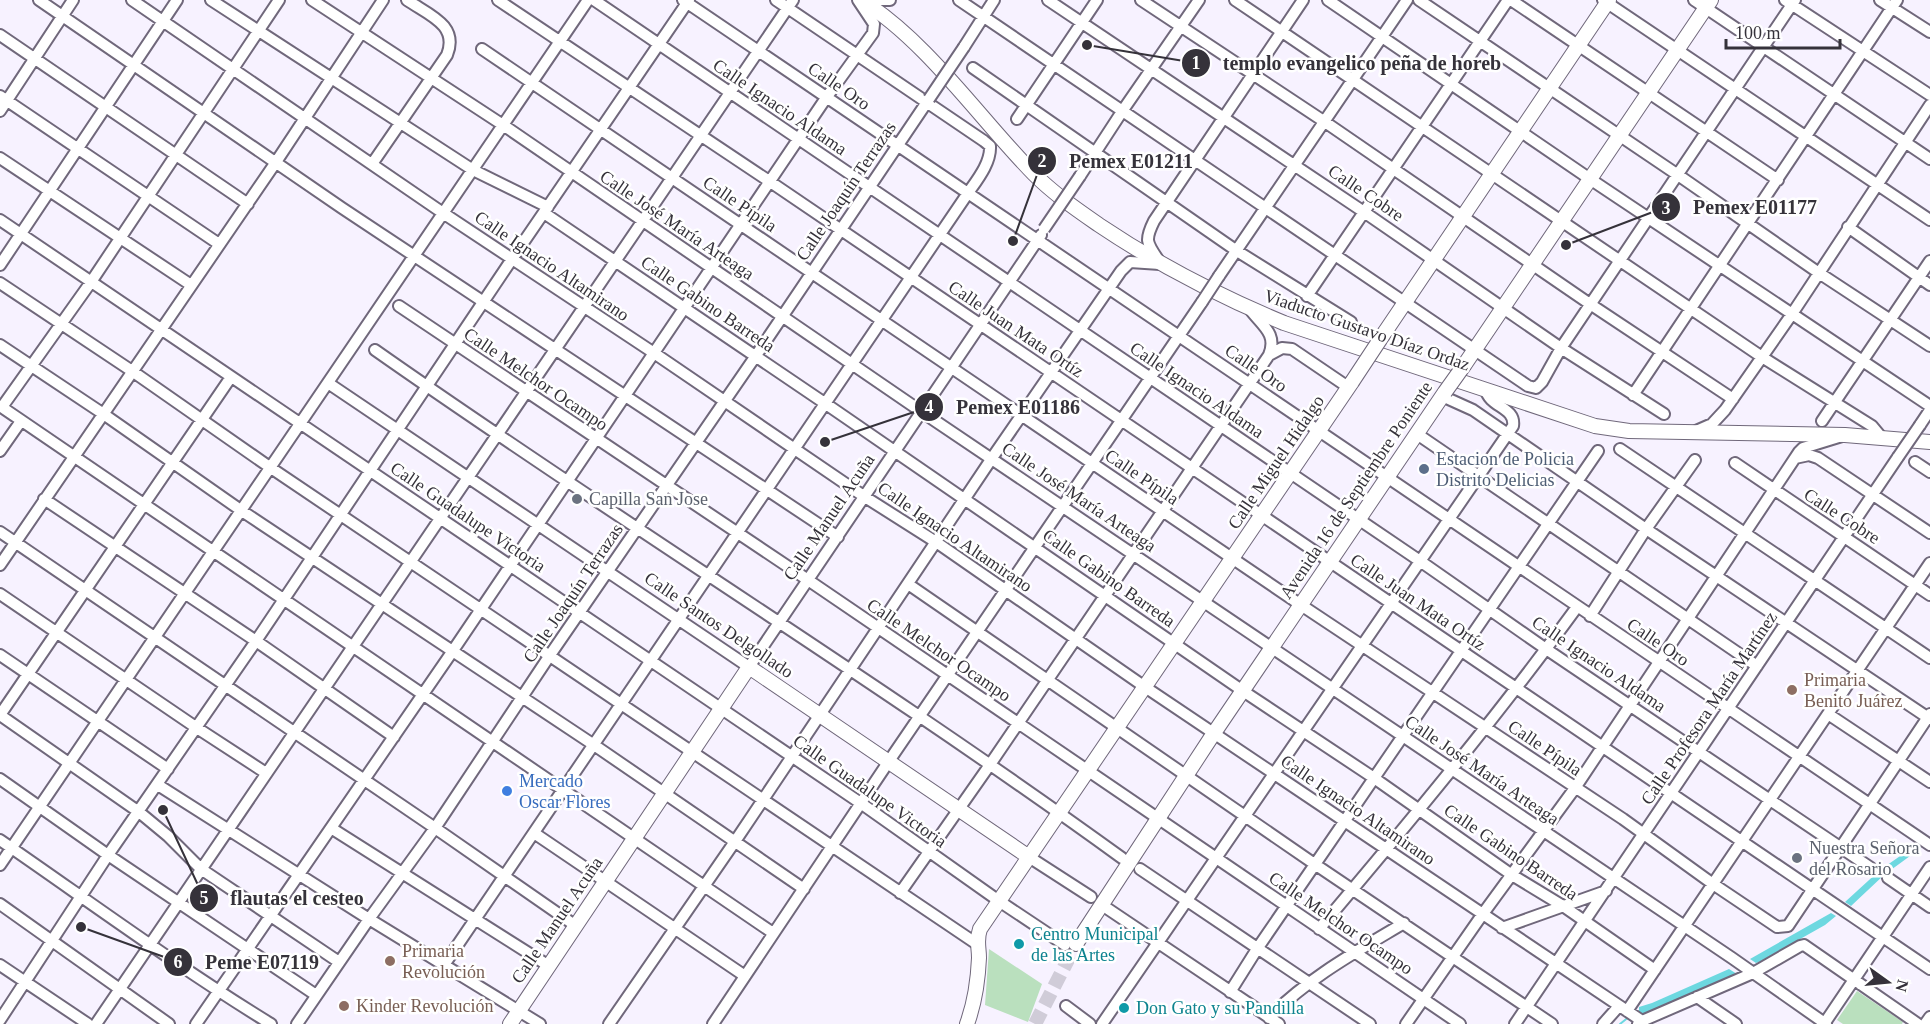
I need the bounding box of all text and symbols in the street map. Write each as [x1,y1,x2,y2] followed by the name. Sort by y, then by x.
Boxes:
[1726,12,1840,50] scale bar
[1735,23,1781,43] text: 100 m
[1181,44,1513,82] callout: templo evangelico peña de horeb
[1223,52,1501,75] text: templo evangelico peña de horeb
[1192,53,1201,73] text: 1
[709,55,851,159] street label: Calle Ignacio Aldama
[804,58,874,114] street label: Calle Oro
[792,118,900,264] street label: Calle Joaquín Terrazas
[1027,142,1205,180] callout: Pemex E01211
[1069,150,1193,172] text: Pemex E01211
[1038,151,1047,171] text: 2
[1325,161,1407,225] street label: Calle Cobre
[596,166,758,284] street label: Calle José María Arteaga
[699,172,781,236] street label: Calle Pípila
[1651,188,1828,226] callout: Pemex E01177
[1693,196,1817,218] text: Pemex E01177
[1662,198,1671,218] text: 3
[471,207,633,325] street label: Calle Ignacio Altamirano
[637,252,779,356] street label: Calle Gabino Barreda
[945,276,1087,382] street label: Calle Juan Mata Ortíz
[1261,285,1473,375] street label: Viaducto Gustavo Díaz Ordaz
[460,323,612,435] street label: Calle Melchor Ocampo
[1126,338,1268,442] street label: Calle Ignacio Aldama
[1221,340,1291,396] street label: Calle Oro
[1276,378,1436,602] street label: Avenida 16 de Septiembre Poniente
[914,388,1092,426] callout: Pemex E01186
[1224,391,1328,533] street label: Calle Miguel Hidalgo
[956,396,1080,418] text: Pemex E01186
[925,397,934,417] text: 4
[998,438,1160,556] street label: Calle José María Arteaga
[1101,445,1183,509] street label: Calle Pípila
[1436,449,1574,490] place label: Estacion de Policia Distrito Delicias
[779,450,879,584] street label: Calle Manuel Acuña
[387,458,549,576] street label: Calle Guadalupe Victoria
[1417,462,1431,476] marker: Estacion de Policia Distrito Delicias
[874,478,1036,596] street label: Calle Ignacio Altamirano
[1800,484,1884,548] street label: Calle Cobre
[589,489,708,509] place label: Capilla San Jose
[570,492,584,506] marker: Capilla San Jose
[519,520,627,666] street label: Calle Joaquín Terrazas
[1039,525,1179,631] street label: Calle Gabino Barreda
[1347,549,1489,655] street label: Calle Juan Mata Ortíz
[641,568,797,682] street label: Calle Santos Delgollado
[863,594,1015,706] street label: Calle Melchor Ocampo
[1637,608,1781,808] street label: Calle Profesora María Martínez
[1528,612,1670,716] street label: Calle Ignacio Aldama
[1623,614,1693,670] street label: Calle Oro
[1804,670,1902,711] place label: Primaria Benito Juárez
[1785,683,1799,697] marker: Primaria Benito Juárez
[1401,711,1563,829] street label: Calle José María Arteaga
[1504,716,1586,780] street label: Calle Pípila
[790,730,950,852] street label: Calle Guadalupe Victoria
[1277,751,1439,869] street label: Calle Ignacio Altamirano
[519,771,610,812] place label: Mercado Oscar Flores
[500,784,514,798] marker: Mercado Oscar Flores
[1440,800,1582,904] street label: Calle Gabino Barreda
[1809,838,1919,879] place label: Nuestra Señora del Rosario
[1790,851,1804,865] marker: Nuestra Señora del Rosario
[507,853,607,987] street label: Calle Manuel Acuña
[1265,867,1417,979] street label: Calle Melchor Ocampo
[189,879,376,917] callout: flautas el cesteo
[230,887,364,909] text: flautas el cesteo
[200,888,209,908] text: 5
[1031,924,1158,965] place label: Centro Municipal de las Artes
[1012,937,1026,951] marker: Centro Municipal de las Artes
[402,941,485,982] place label: Primaria Revolución
[163,943,331,981] callout: Peme E07119
[205,951,319,973] text: Peme E07119
[174,952,183,972] text: 6
[1858,952,1918,1012] north arrow
[383,954,397,968] marker: Primaria Revolución
[1892,978,1912,994] text: N
[356,996,493,1016] place label: Kinder Revolución
[1136,998,1304,1018] place label: Don Gato y su Pandilla
[337,999,351,1013] marker: Kinder Revolución
[1117,1001,1131,1015] marker: Don Gato y su Pandilla

